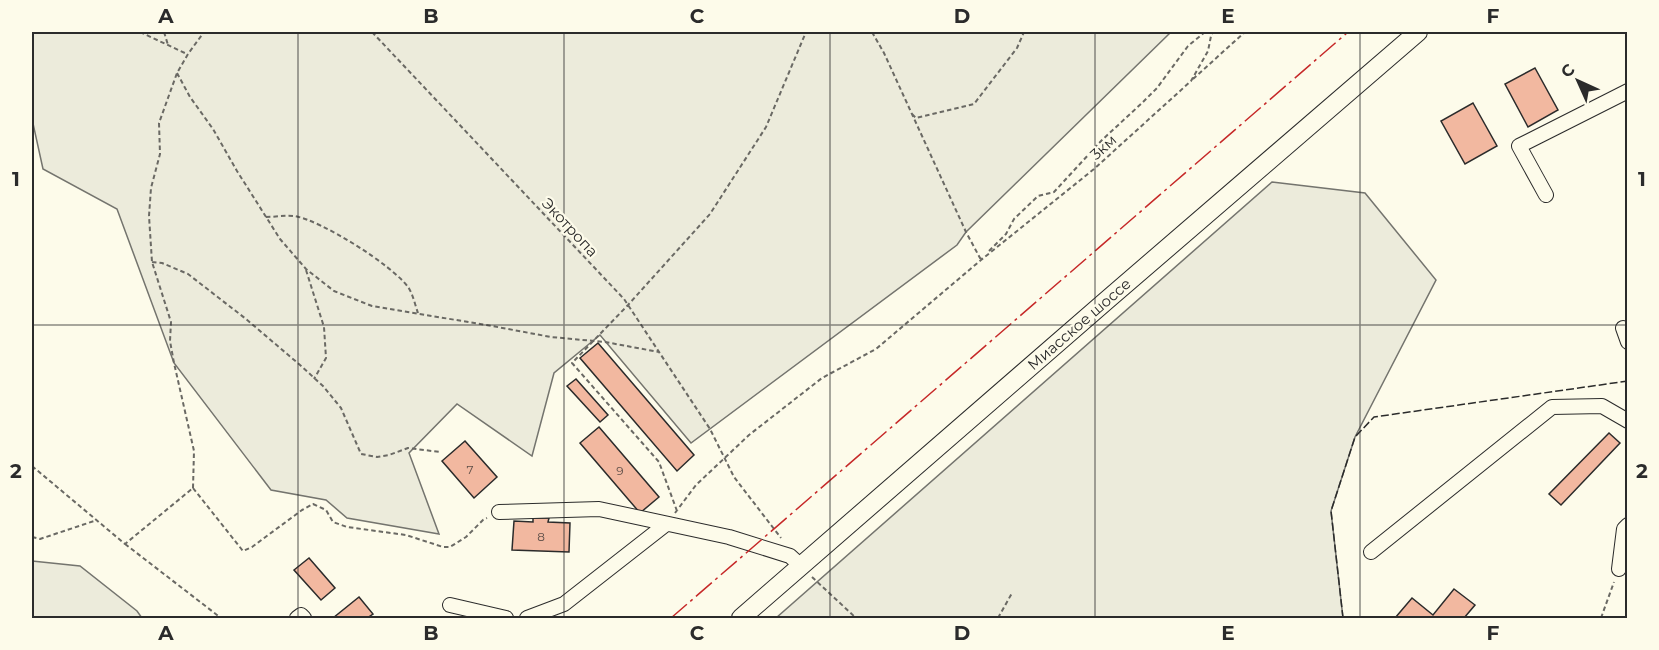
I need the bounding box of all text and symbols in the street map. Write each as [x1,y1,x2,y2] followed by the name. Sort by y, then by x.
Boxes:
[157,4,174,28] text: A
[423,4,439,28] text: B
[690,4,705,28] text: C
[954,4,970,28] text: D
[1221,4,1235,28] text: E
[1487,4,1500,28] text: F
[1548,51,1608,111] north arrow
[1557,60,1579,82] text: С
[1086,130,1120,164] street label: 3км
[12,167,20,191] text: 1
[1638,167,1646,191] text: 1
[538,193,602,261] street label: Экотропа
[1023,274,1135,374] street label: Миасское шоссе
[10,459,22,483] text: 2
[1636,459,1648,483] text: 2
[466,462,474,477] house number: 7
[616,463,624,478] house number: 9
[537,529,545,544] house number: 8
[157,621,174,645] text: A
[423,621,439,645] text: B
[690,621,705,645] text: C
[954,621,970,645] text: D
[1221,621,1235,645] text: E
[1487,621,1500,645] text: F

